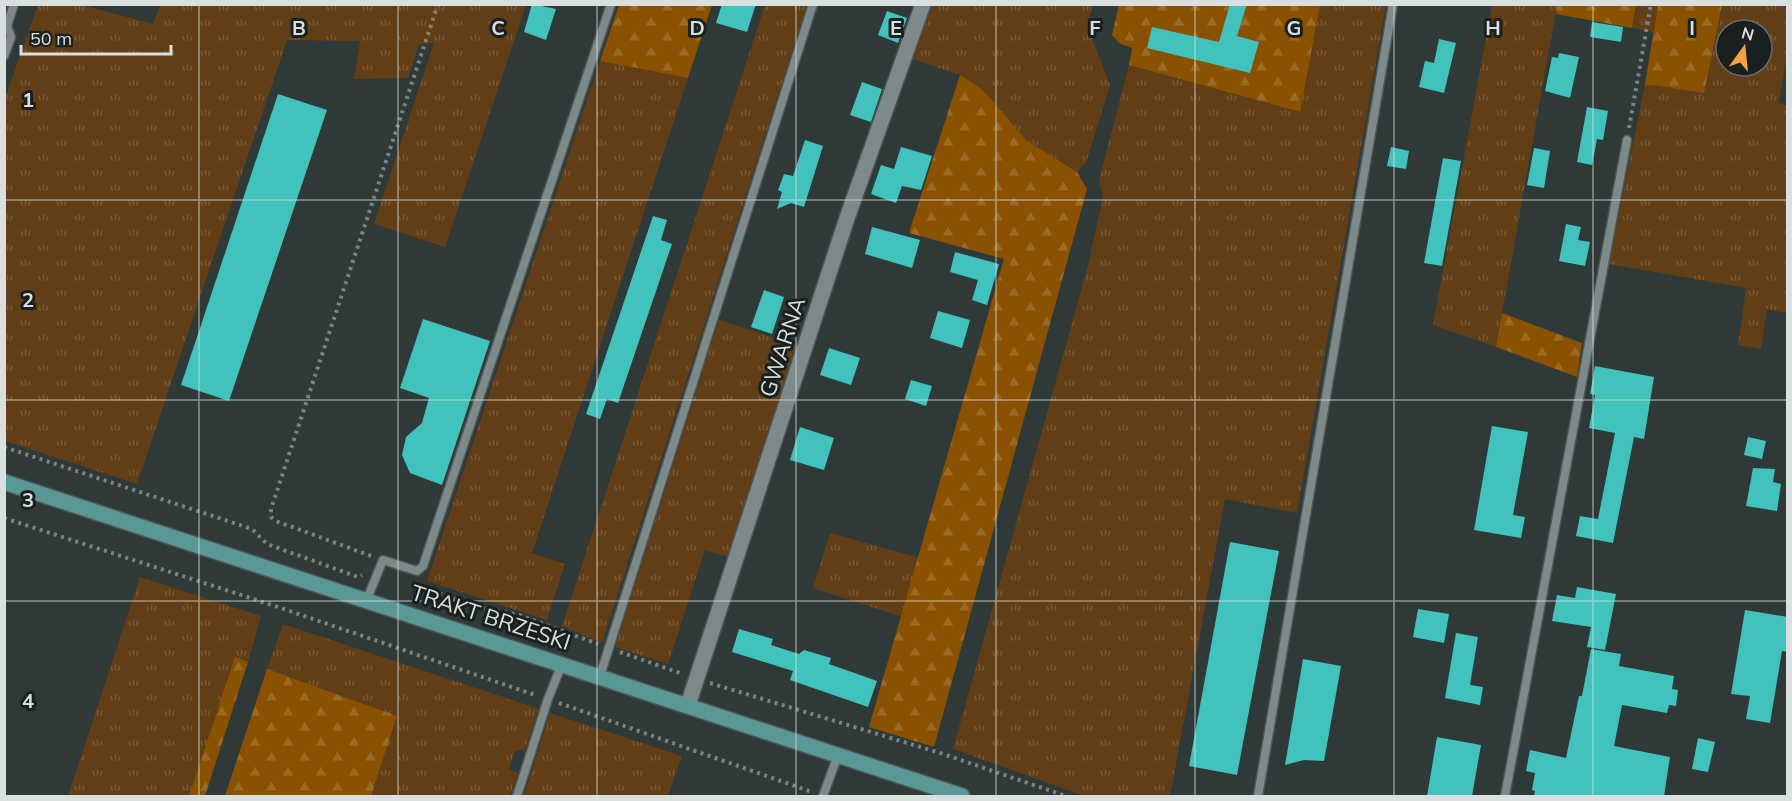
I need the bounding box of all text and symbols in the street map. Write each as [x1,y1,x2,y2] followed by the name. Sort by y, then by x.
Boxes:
[292,15,306,40] text: B
[491,15,505,40] text: C
[689,15,705,40] text: D
[890,15,902,40] text: E
[1089,15,1101,40] text: F
[1287,15,1301,40] text: G
[1485,15,1501,40] text: H
[1689,15,1695,40] text: I
[21,18,171,56] scale bar
[1714,18,1774,78] north arrow
[1739,22,1756,45] text: N
[30,27,72,50] text: 50 m
[22,87,34,112] text: 1
[22,287,34,312] text: 2
[753,294,811,400] street label: GWARNA
[22,487,34,512] text: 3
[408,578,574,656] street label: TRAKT BRZESKI
[22,688,34,713] text: 4

